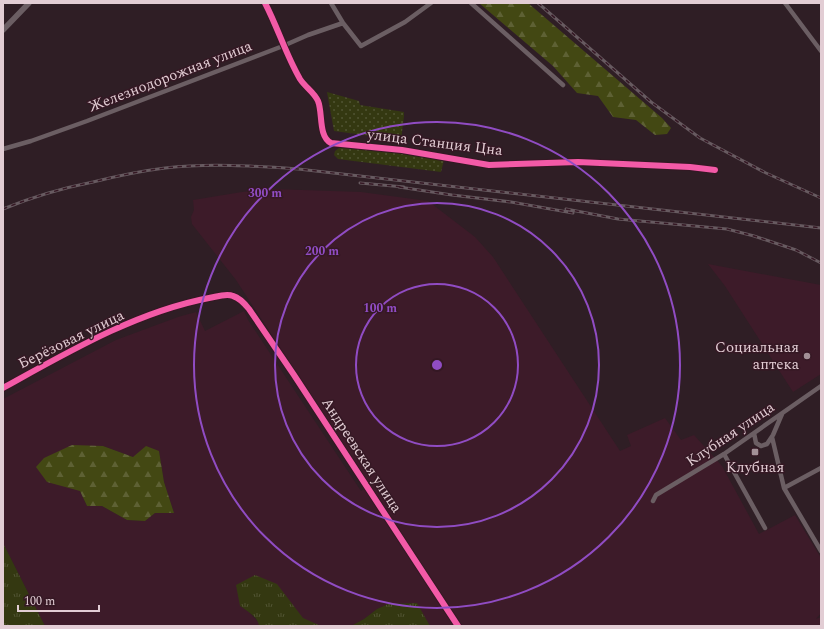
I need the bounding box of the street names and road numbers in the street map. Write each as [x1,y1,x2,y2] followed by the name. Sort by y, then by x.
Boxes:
[85,34,256,118] street label: Железнодорожная улица
[365,123,505,162] street label: улица Станция Цна
[14,304,129,375] street label: Берёзовая улица
[316,393,408,518] street label: Андреевская улица
[682,398,778,470] street label: Клубная улица

